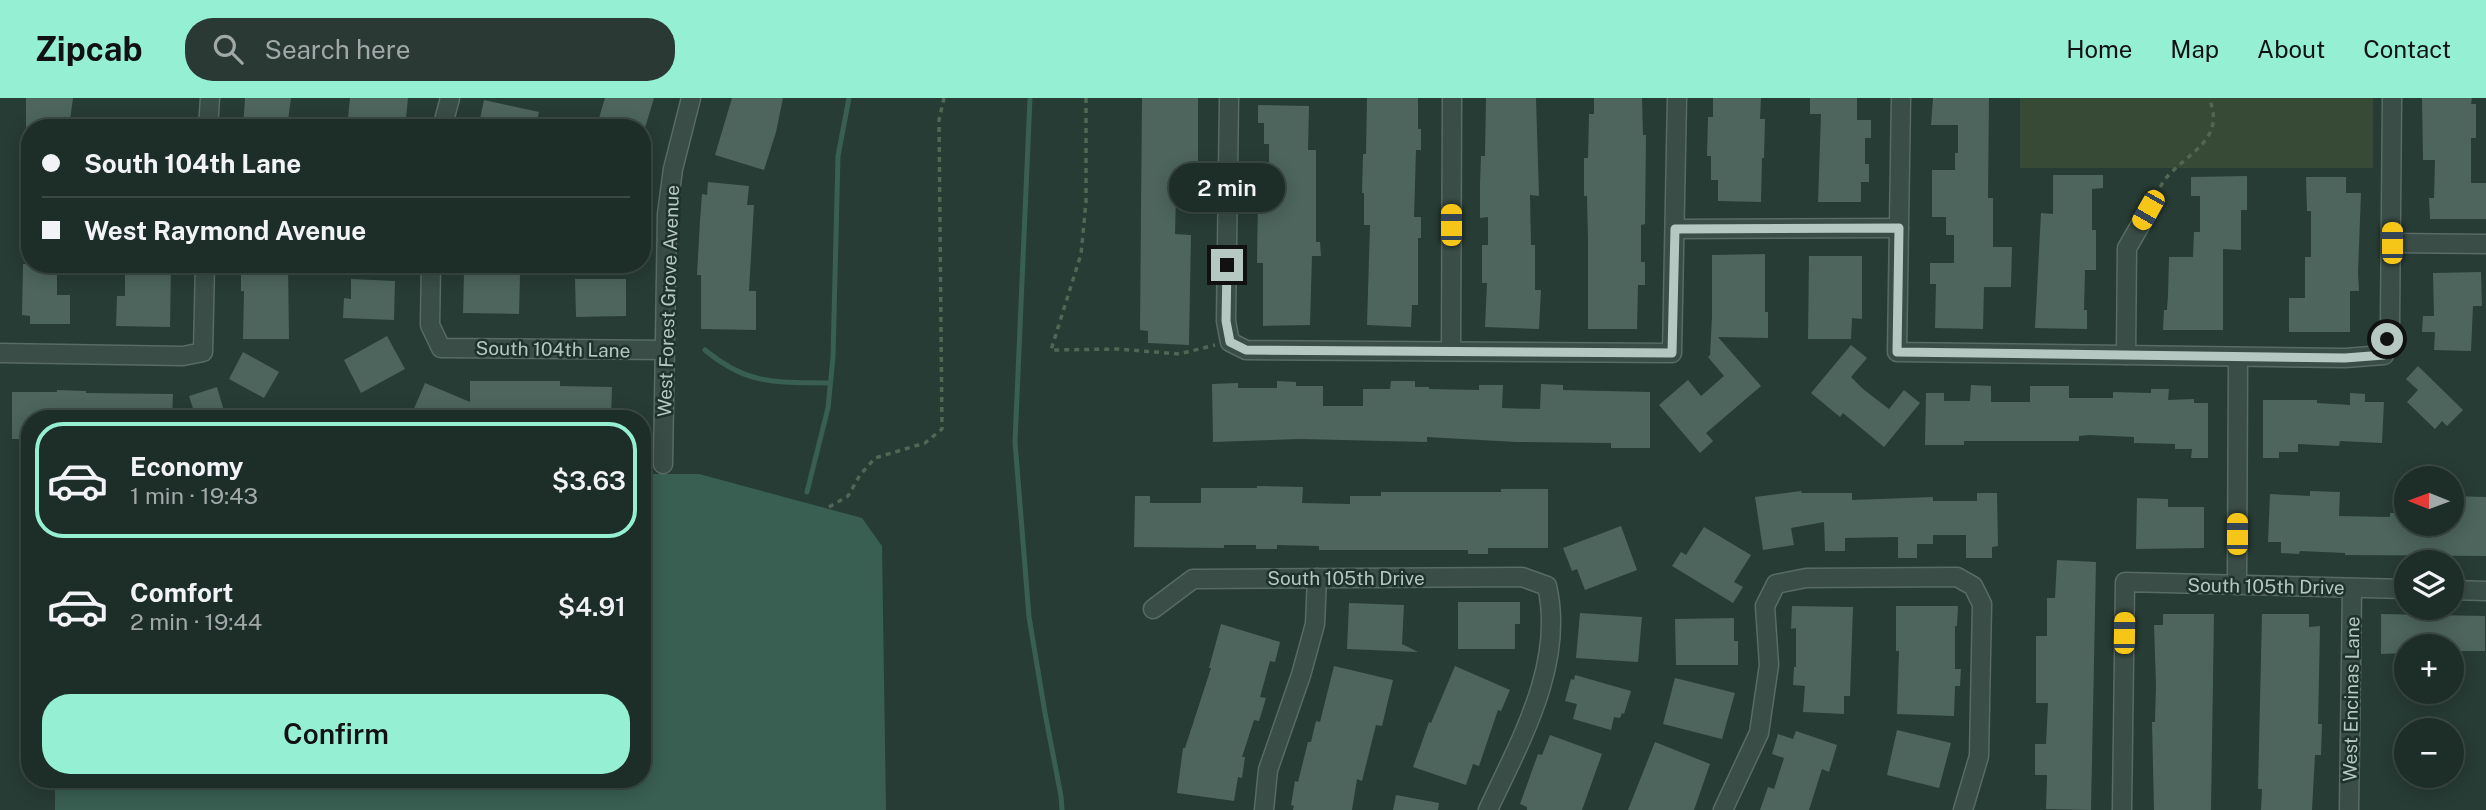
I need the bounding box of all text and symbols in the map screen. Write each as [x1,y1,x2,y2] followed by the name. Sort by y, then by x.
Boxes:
[185,18,675,81] search box
[35,30,143,68] text: Zipcab
[209,30,247,68] icon: search
[265,34,411,65] text: Search here
[2066,35,2132,63] text: Home
[2170,35,2219,63] text: Map
[2257,35,2325,63] text: About
[2363,35,2451,63] text: Contact
[84,148,301,179] text: South 104th Lane
[1169,164,1285,212] callout: 2 min
[1197,174,1257,201] text: 2 min
[653,185,683,417] street label: West Forest Grove Avenue
[2129,187,2168,233] car
[1441,204,1462,246] car
[84,215,366,246] text: West Raymond Avenue
[2382,222,2403,264] car
[1211,249,1243,281] route end
[2371,323,2403,355] route start
[476,337,630,361] street label: South 104th Lane
[46,449,109,512] icon: car
[130,451,243,482] text: Economy
[552,465,626,496] text: $3.63
[2394,466,2464,536] north arrow
[2394,466,2464,788] map controls
[130,482,258,509] text: 1 min · 19:43
[2227,513,2248,555] car
[2394,550,2464,620] button: layers
[1267,567,1425,589] street label: South 105th Drive
[2187,574,2345,598] street label: South 105th Drive
[46,575,109,638] icon: car
[130,577,233,608] text: Comfort
[558,591,626,622] text: $4.91
[130,608,262,635] text: 2 min · 19:44
[2114,612,2135,654] car
[2339,616,2363,782] street label: West Encinas Lane
[2394,634,2464,704] button: +
[42,694,630,774] button: Confirm
[2394,718,2464,788] button: −

